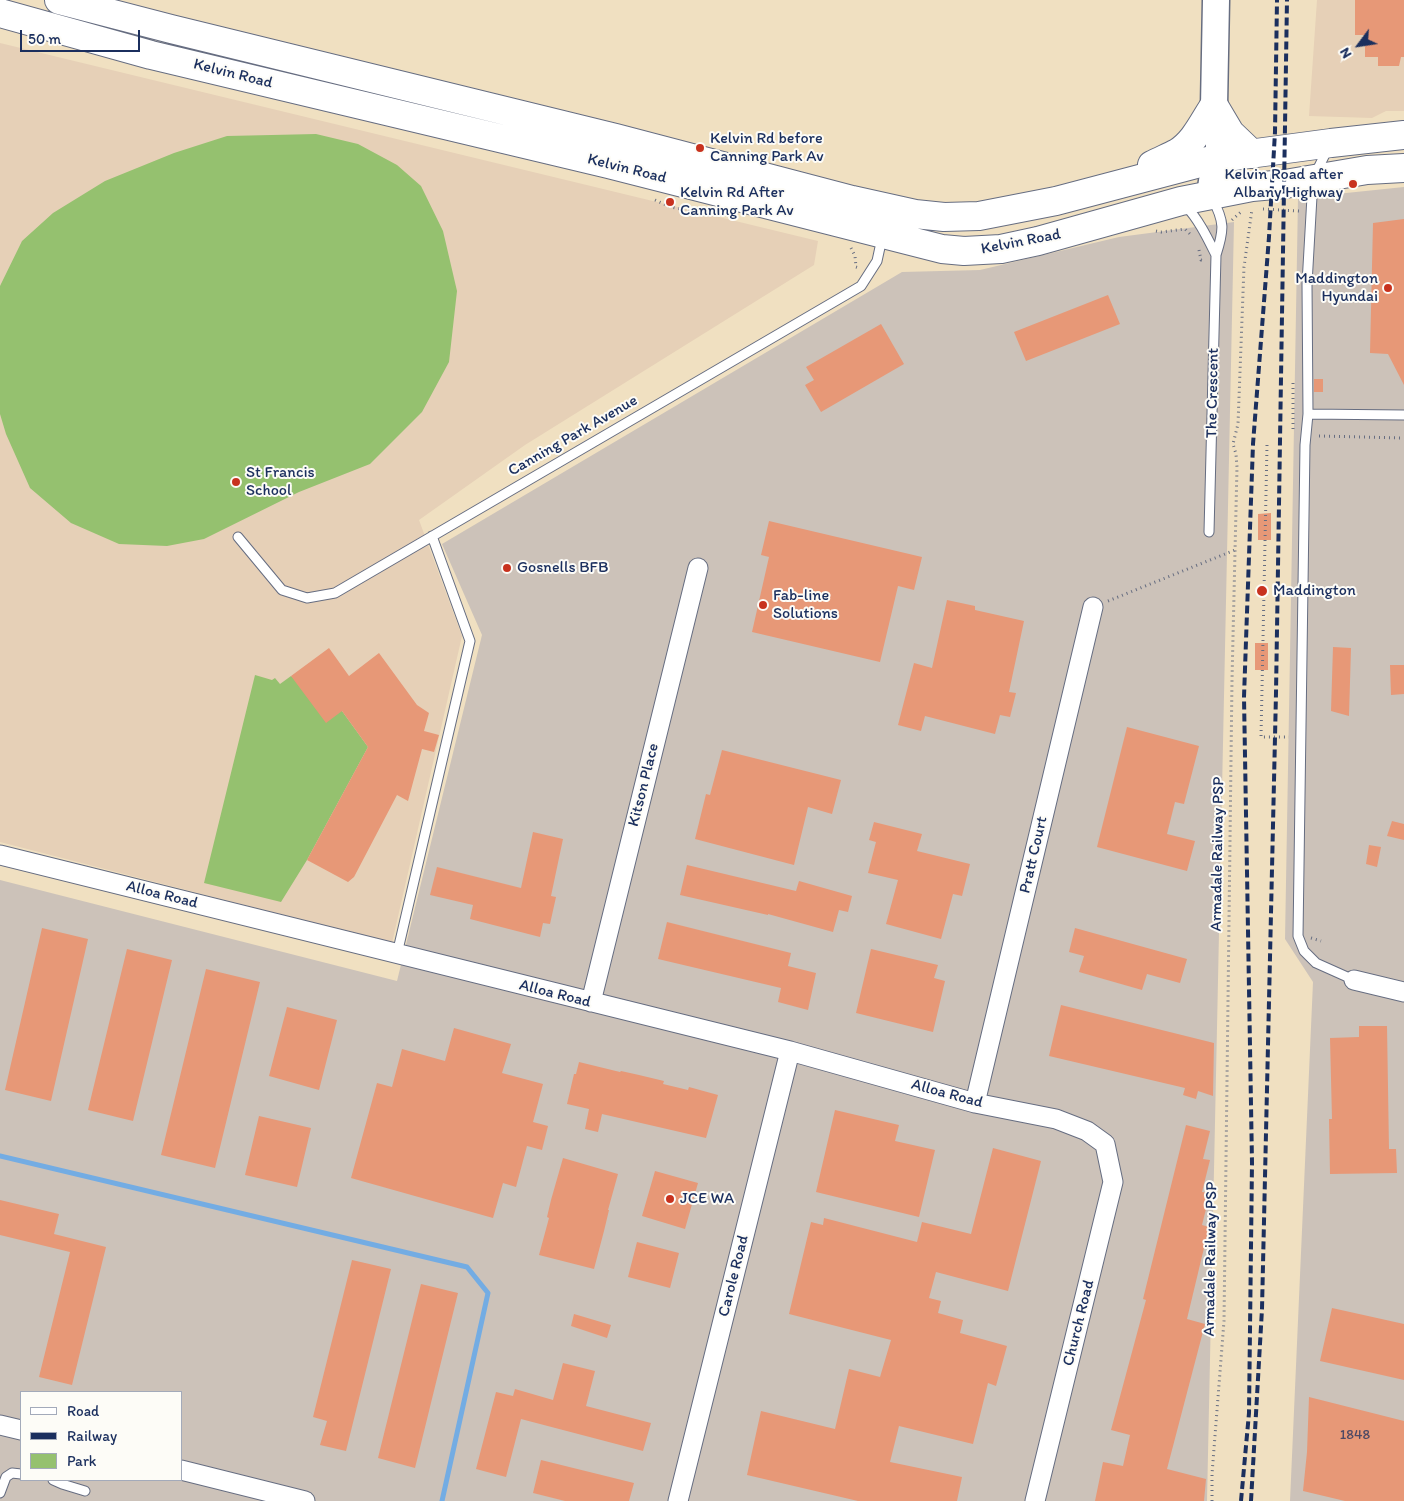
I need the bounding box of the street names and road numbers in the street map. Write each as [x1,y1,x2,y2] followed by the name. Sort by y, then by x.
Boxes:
[191,55,275,93] street label: Kelvin Road
[585,150,669,188] street label: Kelvin Road
[979,225,1063,259] street label: Kelvin Road
[1203,348,1223,438] street label: The Crescent
[505,391,641,481] street label: Canning Park Avenue
[624,741,664,829] street label: Kitson Place
[1207,776,1229,932] street label: Armadale Railway PSP
[1016,815,1052,895] street label: Pratt Court
[124,877,200,913] street label: Alloa Road
[517,976,593,1012] street label: Alloa Road
[909,1075,985,1113] street label: Alloa Road
[1200,1181,1222,1337] street label: Armadale Railway PSP
[715,1233,753,1319] street label: Carole Road
[1059,1278,1099,1368] street label: Church Road

